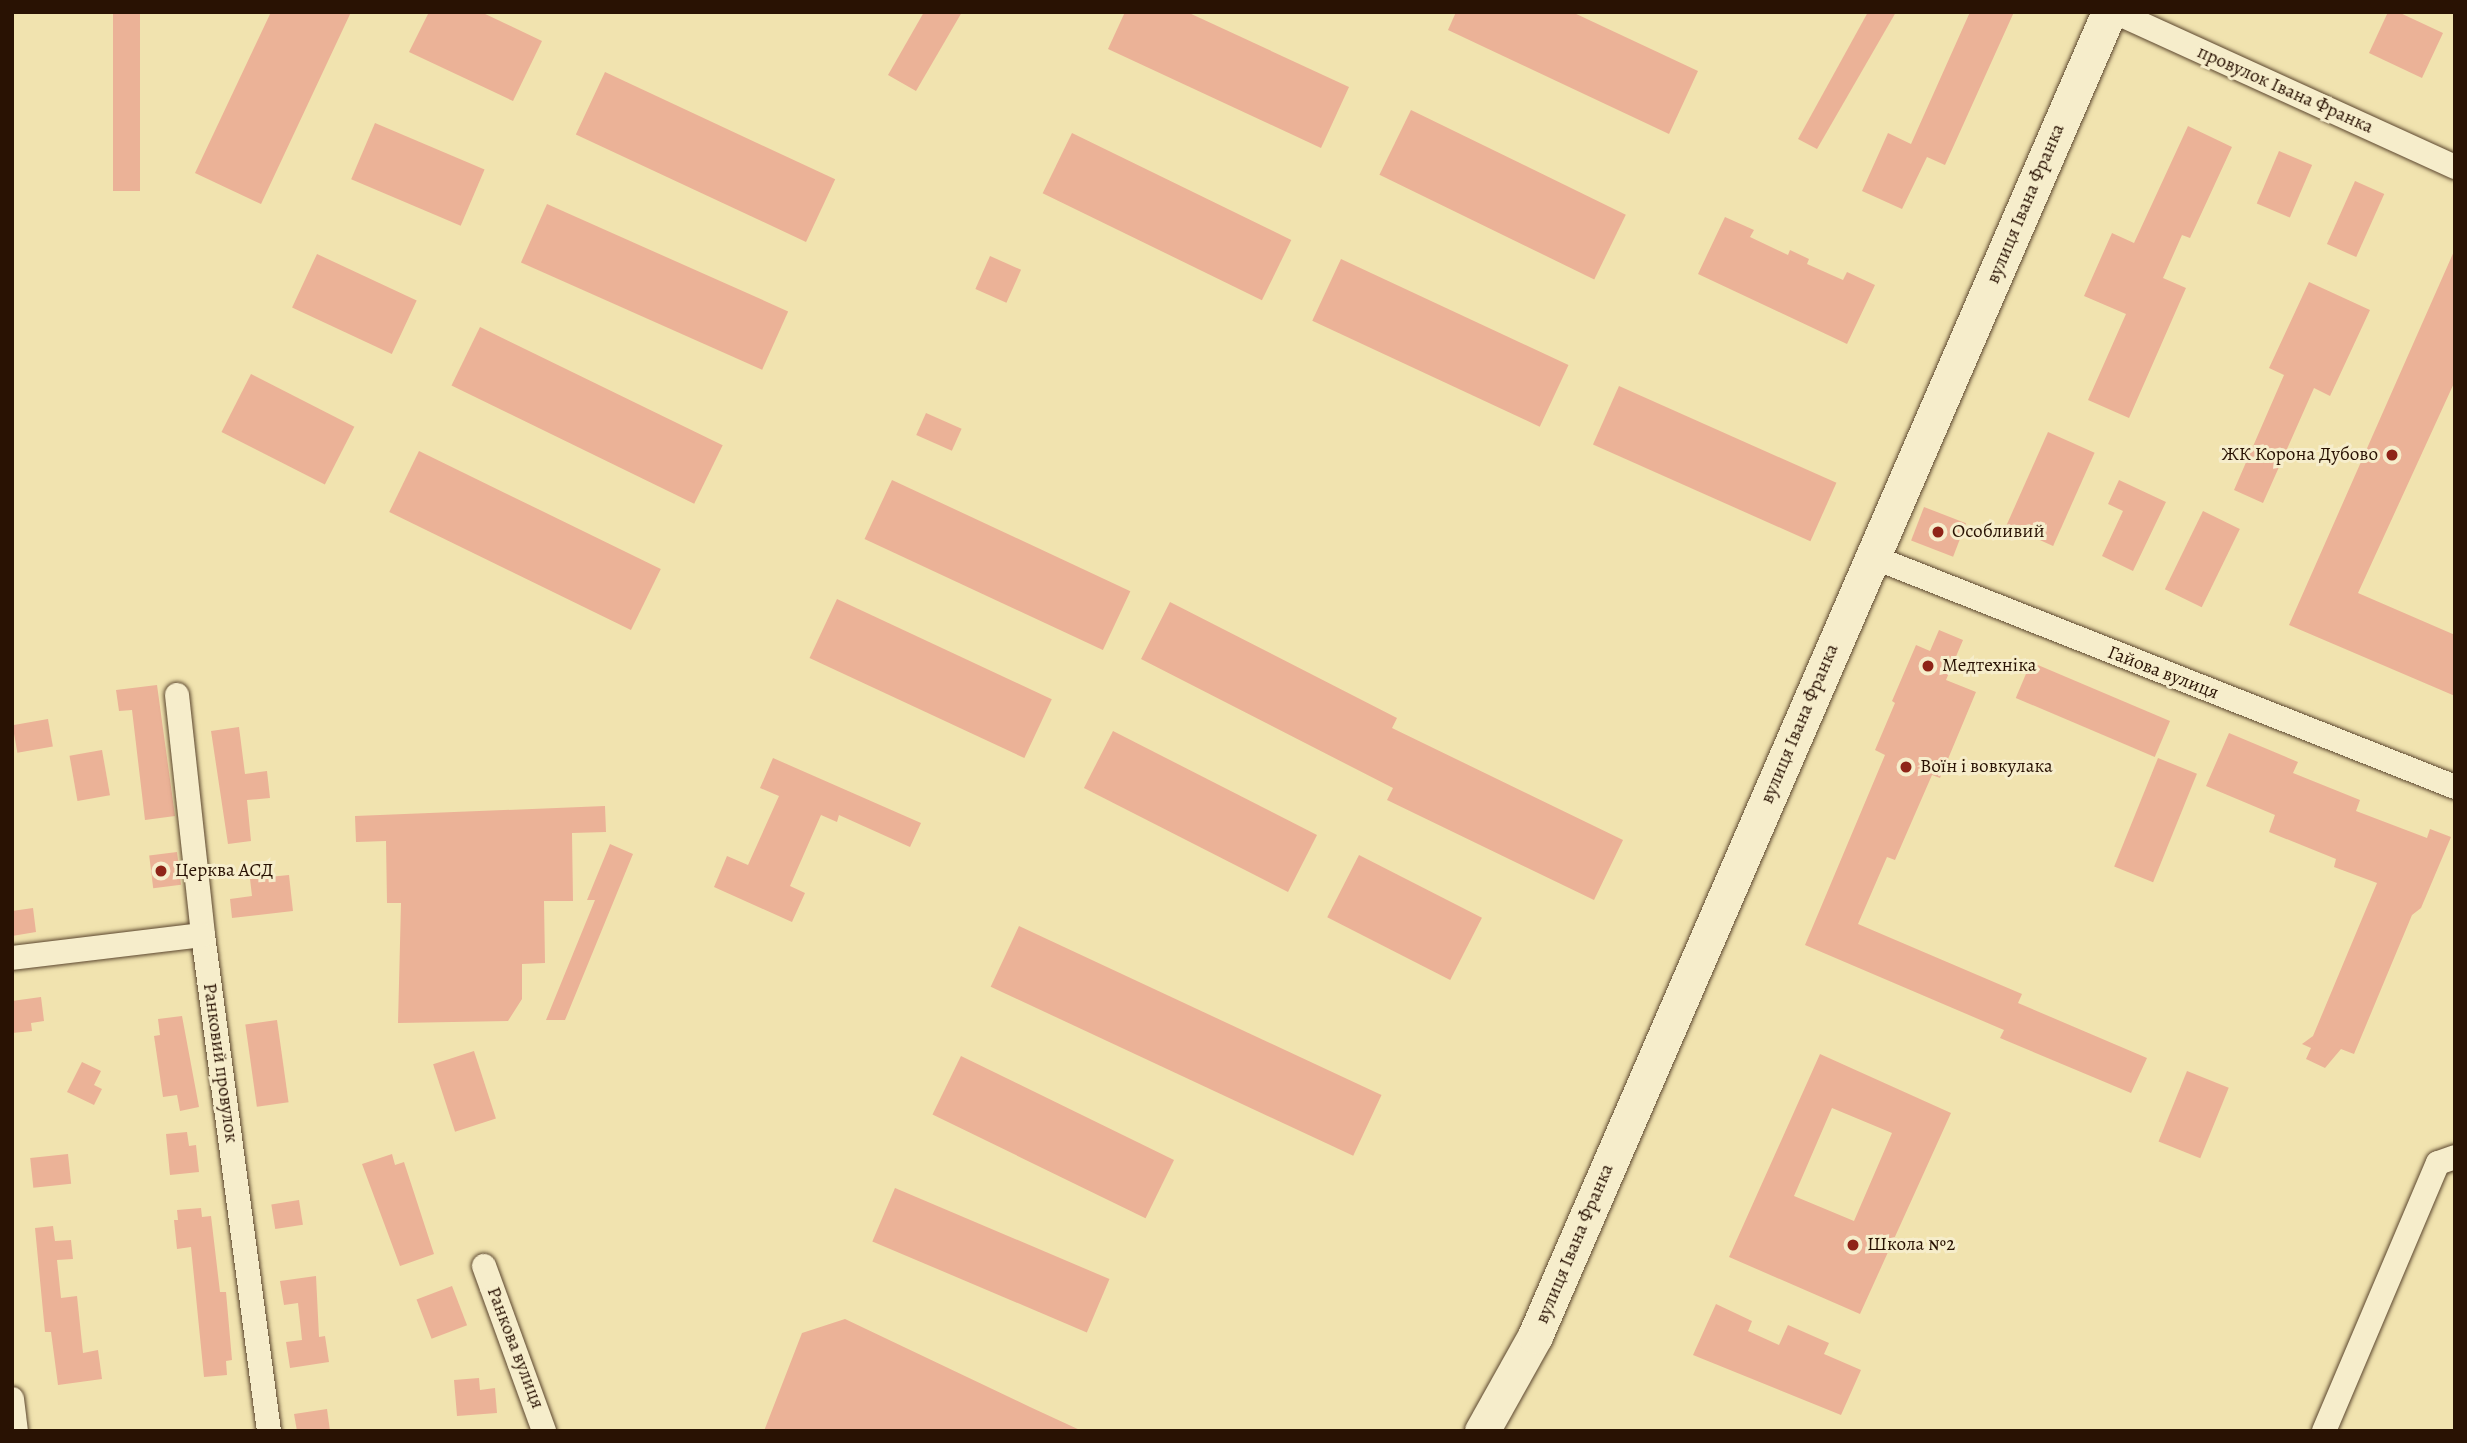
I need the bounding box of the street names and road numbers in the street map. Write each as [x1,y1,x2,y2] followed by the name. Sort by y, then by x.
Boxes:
[2193,41,2377,139] street label: провулок Івана Франка
[1982,121,2070,287] street label: вулиця Івана Франка
[1756,641,1844,807] street label: вулиця Івана Франка
[2104,641,2222,705] street label: Гайова вулиця
[198,982,242,1144] street label: Ранковий провулок
[1531,1161,1619,1327] street label: вулиця Івана Франка
[481,1284,549,1412] street label: Ранкова вулиця

